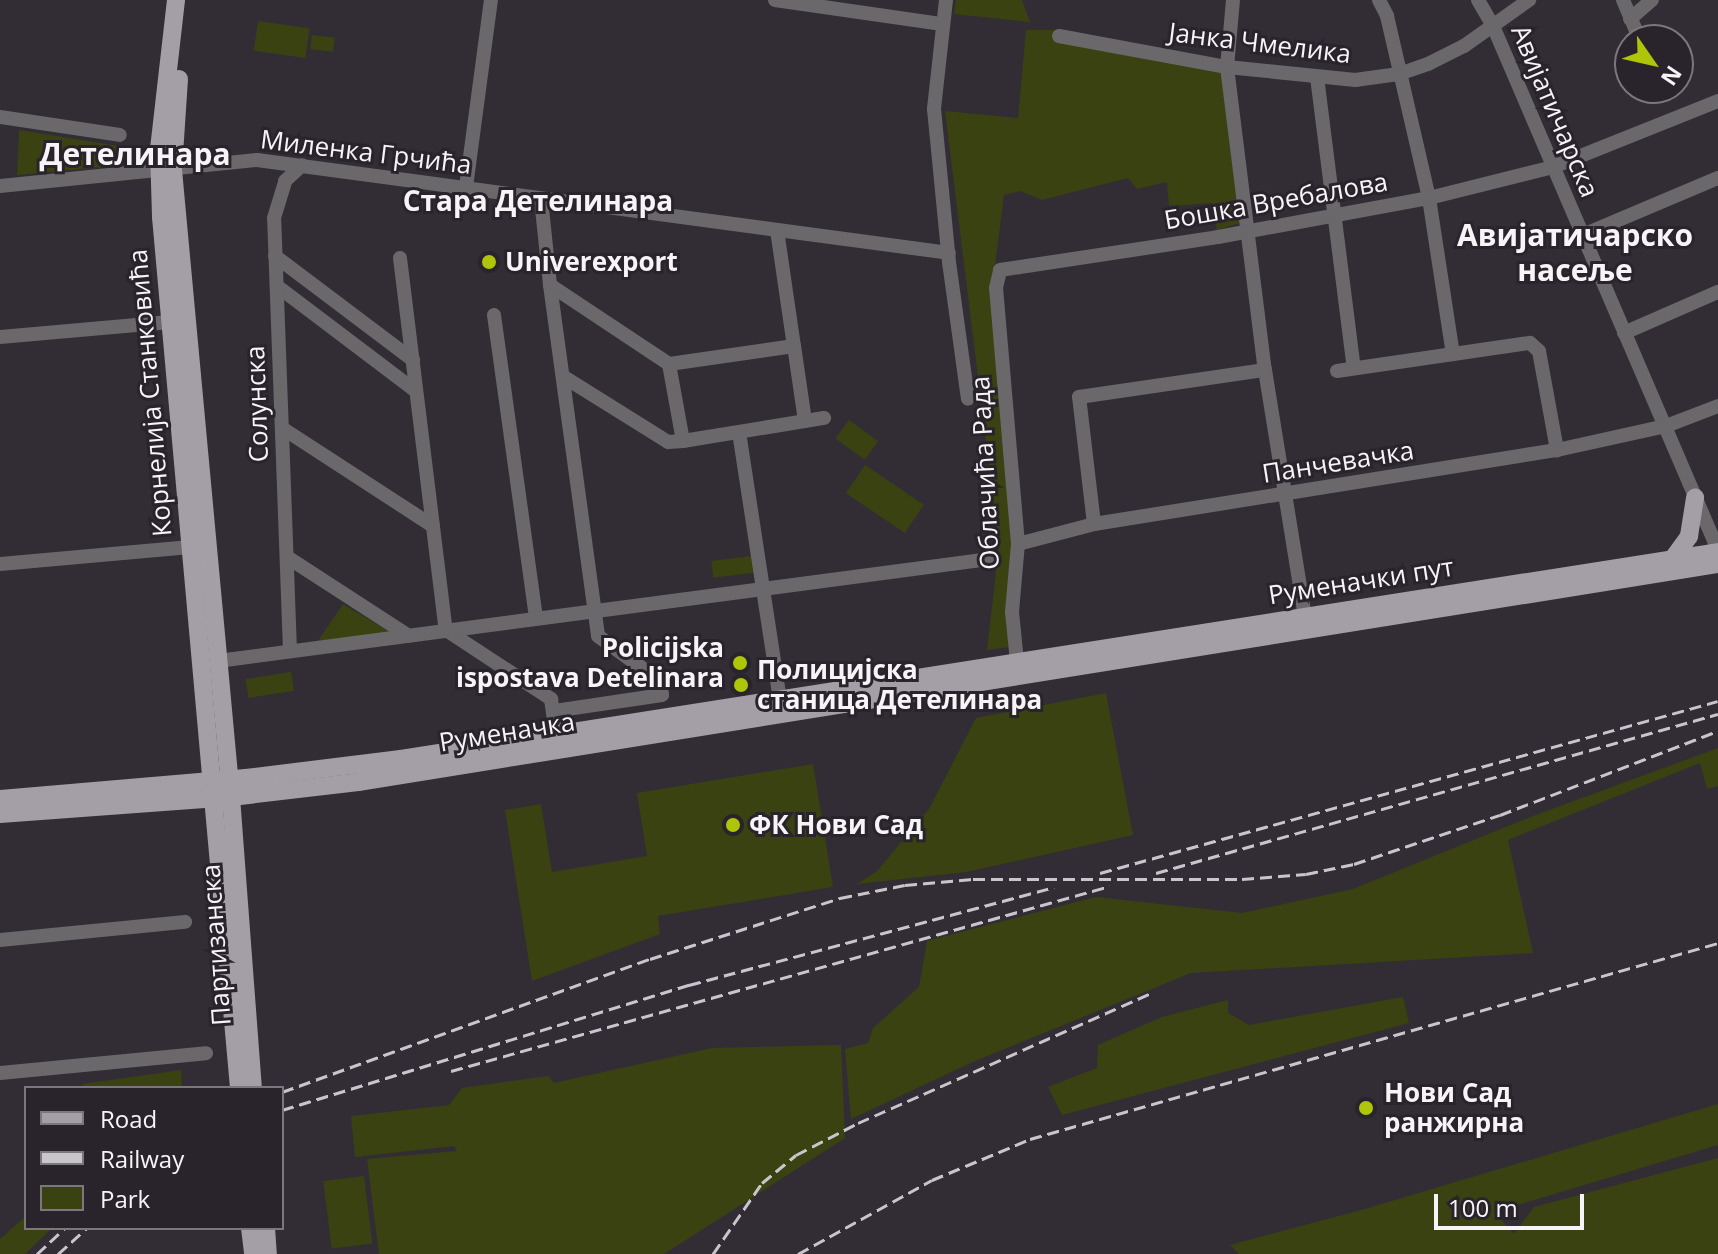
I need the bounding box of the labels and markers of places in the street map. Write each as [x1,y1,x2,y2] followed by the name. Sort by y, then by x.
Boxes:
[505,246,678,278] place label: Univerexport
[480,253,498,271] marker: Univerexport
[456,632,724,694] place label: Policijska ispostava Detelinara
[731,654,749,672] marker: Policijska ispostava Detelinara
[757,654,1042,716] place label: Полицијска станица Детелинара
[732,676,750,694] marker: Полицијска станица Детелинара
[749,809,923,841] place label: ФК Нови Сад
[724,816,742,834] marker: ФК Нови Сад
[1384,1077,1524,1138] place label: Нови Сад ранжирна
[1355,1097,1377,1119] marker: Нови Сад ранжирна

